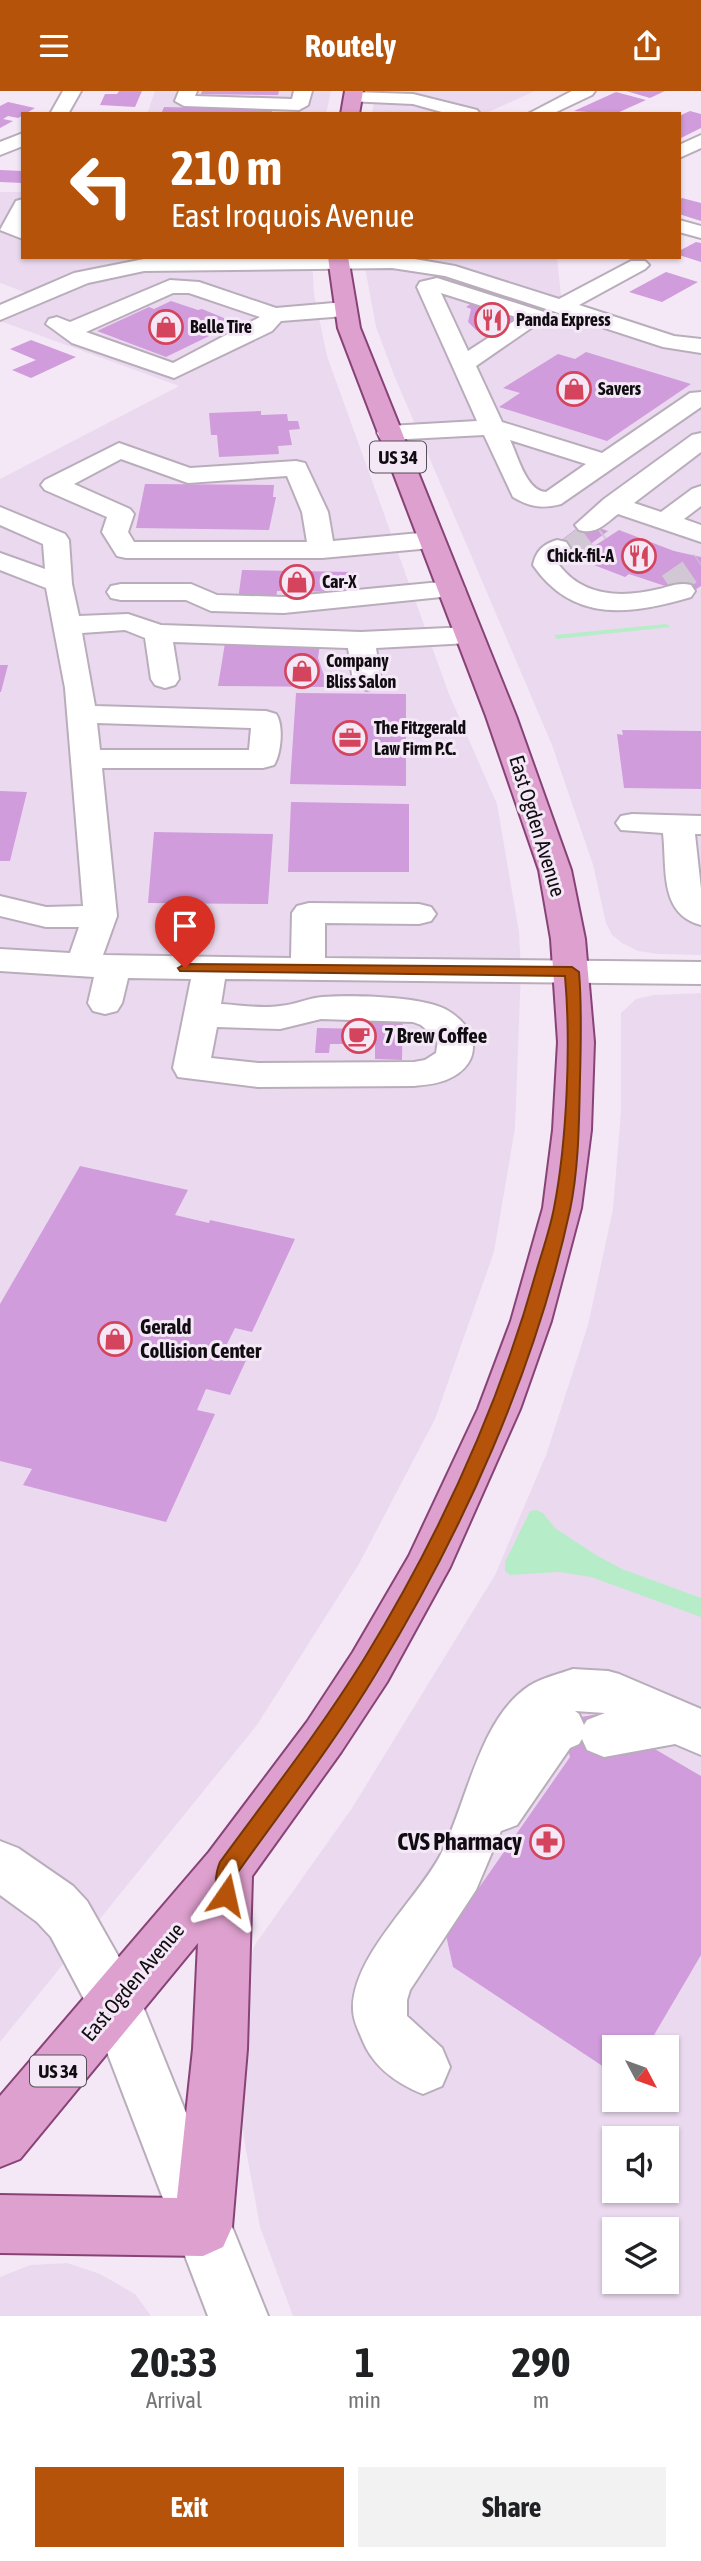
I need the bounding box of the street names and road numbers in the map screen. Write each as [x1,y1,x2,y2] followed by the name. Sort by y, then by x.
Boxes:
[370,441,426,473] road number: US 34
[505,752,571,899] street label: East Ogden Avenue
[76,1917,189,2045] street label: East Ogden Avenue
[30,2055,86,2087] road number: US 34

